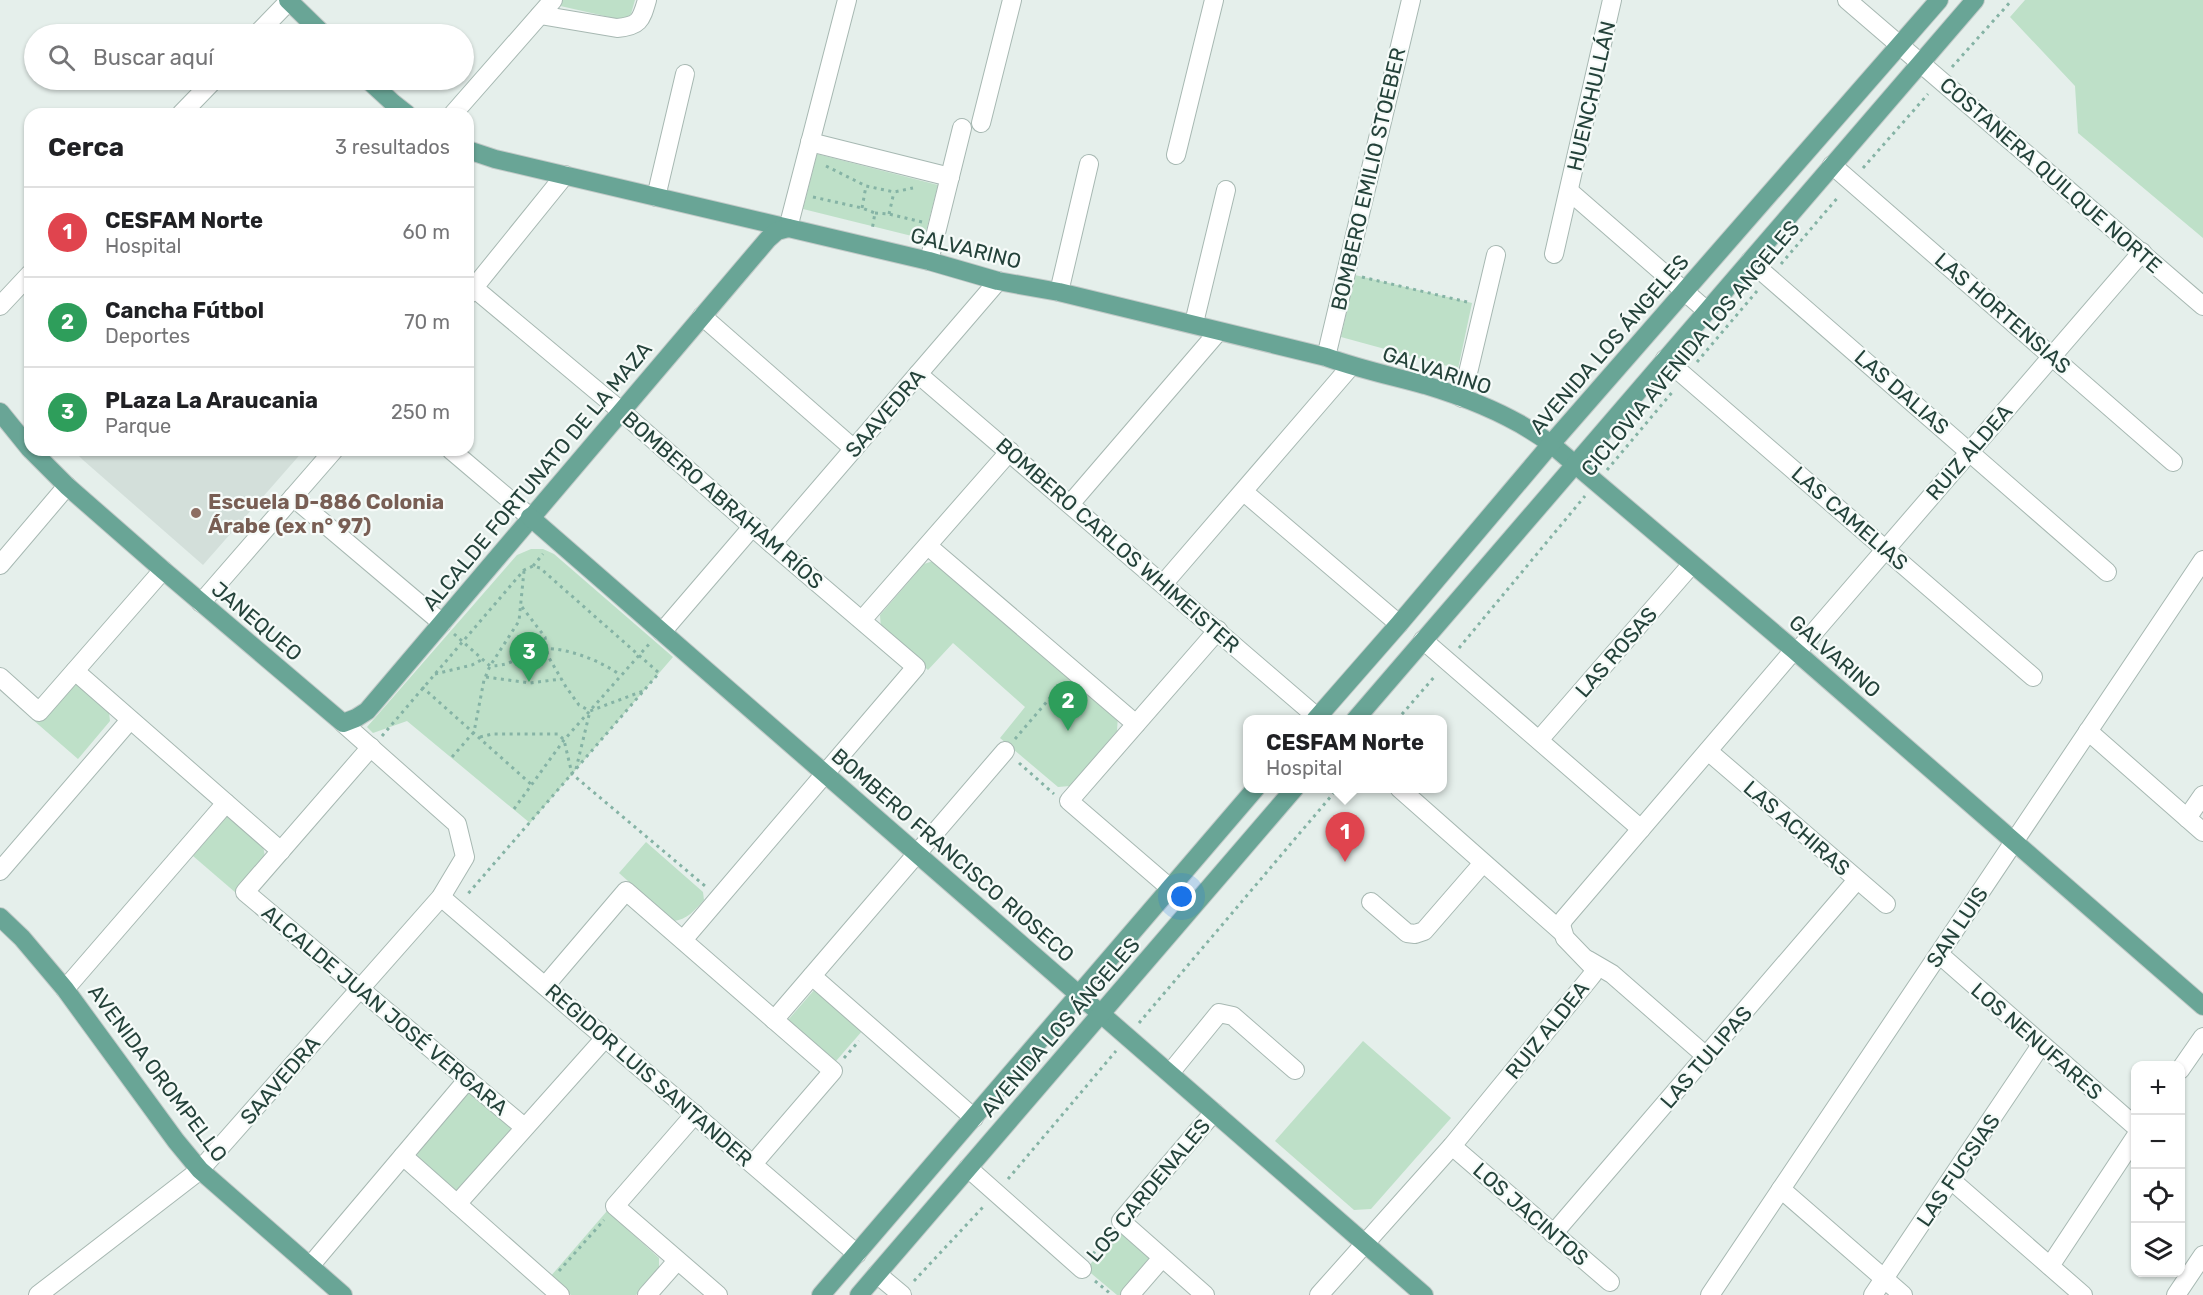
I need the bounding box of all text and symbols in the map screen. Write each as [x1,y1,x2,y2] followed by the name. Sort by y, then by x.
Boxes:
[1562,19,1620,173] street label: HUENCHULLÁN
[24,24,474,90] search box
[45,41,78,74] icon: search
[93,44,214,71] text: Buscar aquí
[1326,45,1410,313] street label: BOMBERO EMILIO STOEBER
[1935,72,2167,278] street label: COSTANERA QUILQUE NORTE
[48,132,124,163] text: Cerca
[335,135,450,159] text: 3 resultados
[105,207,263,234] text: CESFAM Norte
[1576,215,1804,481] street label: CICLOVIA AVENIDA LOS ANGELES
[63,220,72,244] text: 1
[403,220,450,244] text: 60 m
[908,222,1024,274] street label: GALVARINO
[105,234,181,258] text: Hospital
[1930,247,2076,379] street label: LAS HORTENSIAS
[1524,249,1694,439] street label: AVENIDA LOS ÁNGELES
[105,297,264,324] text: Cancha Fútbol
[61,310,74,334] text: 2
[404,310,450,334] text: 70 m
[105,324,190,348] text: Deportes
[417,337,657,615] street label: ALCALDE FORTUNATO DE LA MAZA
[1379,341,1495,399] street label: GALVARINO
[1850,344,1954,440] street label: LAS DALIAS
[840,364,930,462] street label: SAAVEDRA
[105,387,318,414] text: PLaza La Araucania
[1921,399,2017,505] street label: RUIZ ALDEA
[61,400,74,424] text: 3
[391,400,450,424] text: 250 m
[618,406,828,594] street label: BOMBERO ABRAHAM RÍOS
[105,414,171,438] text: Parque
[991,432,1245,658] street label: BOMBERO CARLOS WHIMEISTER
[1787,461,1913,575] street label: LAS CAMELIAS
[208,489,444,538] place label: Escuela D-886 Colonia Árabe (ex n° 97)
[189,506,203,520] marker: Escuela D-886 Colonia Árabe (ex n° 97)
[207,576,307,666] street label: JANEQUEO
[1570,602,1662,702] street label: LAS ROSAS
[1784,609,1886,703] street label: GALVARINO
[510,632,548,682] pin: 3
[1048,682,1088,731] pin: 2
[1243,715,1447,793] popup
[1266,729,1424,756] text: CESFAM Norte
[827,743,1079,967] street label: BOMBERO FRANCISCO RIOSECO
[1266,756,1342,780] text: Hospital
[1739,775,1855,881] street label: LAS ACHIRAS
[1326,812,1364,862] pin: 1
[1167,882,1196,911] your location
[1921,882,1993,972] street label: SAN LUIS
[257,900,513,1120] street label: ALCALDE JUAN JOSÉ VERGARA
[975,932,1145,1122] street label: AVENIDA LOS ÁNGELES
[1500,976,1594,1084] street label: RUIZ ALDEA
[1966,977,2108,1105] street label: LOS NENUFARES
[540,978,758,1172] street label: REGIDOR LUIS SANTANDER
[83,979,233,1167] street label: AVENIDA OROMPELLO
[1655,1001,1757,1113] street label: LAS TULIPAS
[235,1031,325,1129] street label: SAAVEDRA
[2131,1061,2185,1277] map controls
[2131,1061,2185,1115] button: +
[1911,1109,2005,1231] street label: LAS FUCSIAS
[1081,1113,1215,1267] street label: LOS CARDENALES
[2131,1115,2185,1169] button: −
[1468,1157,1594,1271] street label: LOS JACINTOS
[2131,1169,2185,1223] button: locate
[2131,1223,2185,1277] button: layers

